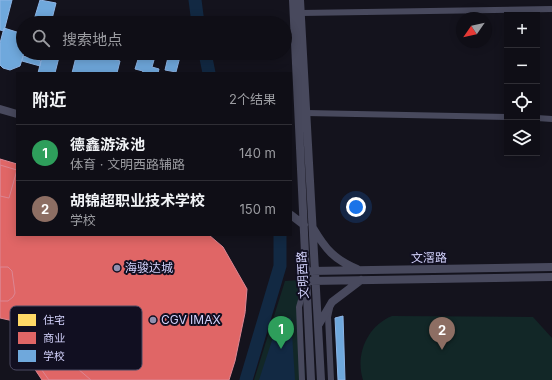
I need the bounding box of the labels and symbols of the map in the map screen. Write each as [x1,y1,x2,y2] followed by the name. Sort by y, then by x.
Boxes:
[456,12,492,48] north arrow
[346,197,366,217] your location
[411,250,447,265] street label: 文滘路
[294,251,311,299] street label: 文明西路
[125,260,173,275] place label: 海骏达城
[112,263,122,273] marker: 海骏达城
[10,306,142,370] legend
[161,312,221,327] place label: CGV IMAX
[43,313,65,327] text: 住宅
[148,315,158,325] marker: CGV IMAX
[268,316,294,349] pin: 1
[429,317,455,350] pin: 2
[43,331,65,345] text: 商业
[43,349,65,363] text: 学校

